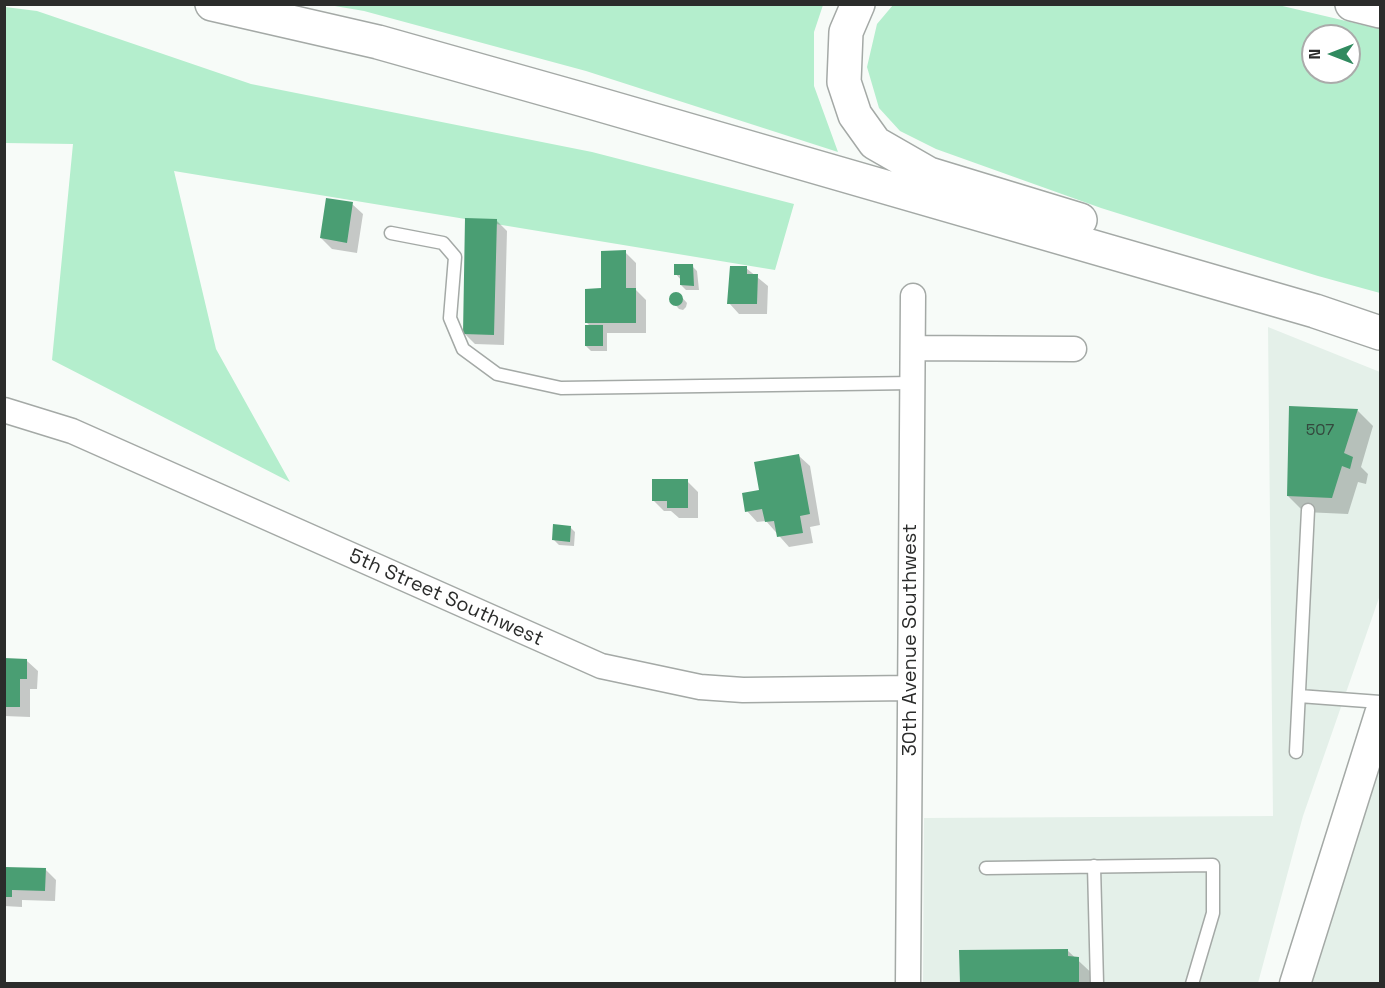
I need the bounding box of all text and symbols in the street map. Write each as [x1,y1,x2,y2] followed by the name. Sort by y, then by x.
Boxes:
[1301,24,1361,84] north arrow
[1304,49,1325,59] text: N
[1306,421,1334,441] house number: 507
[899,524,923,756] street label: 30th Avenue Southwest
[345,544,547,652] street label: 5th Street Southwest

